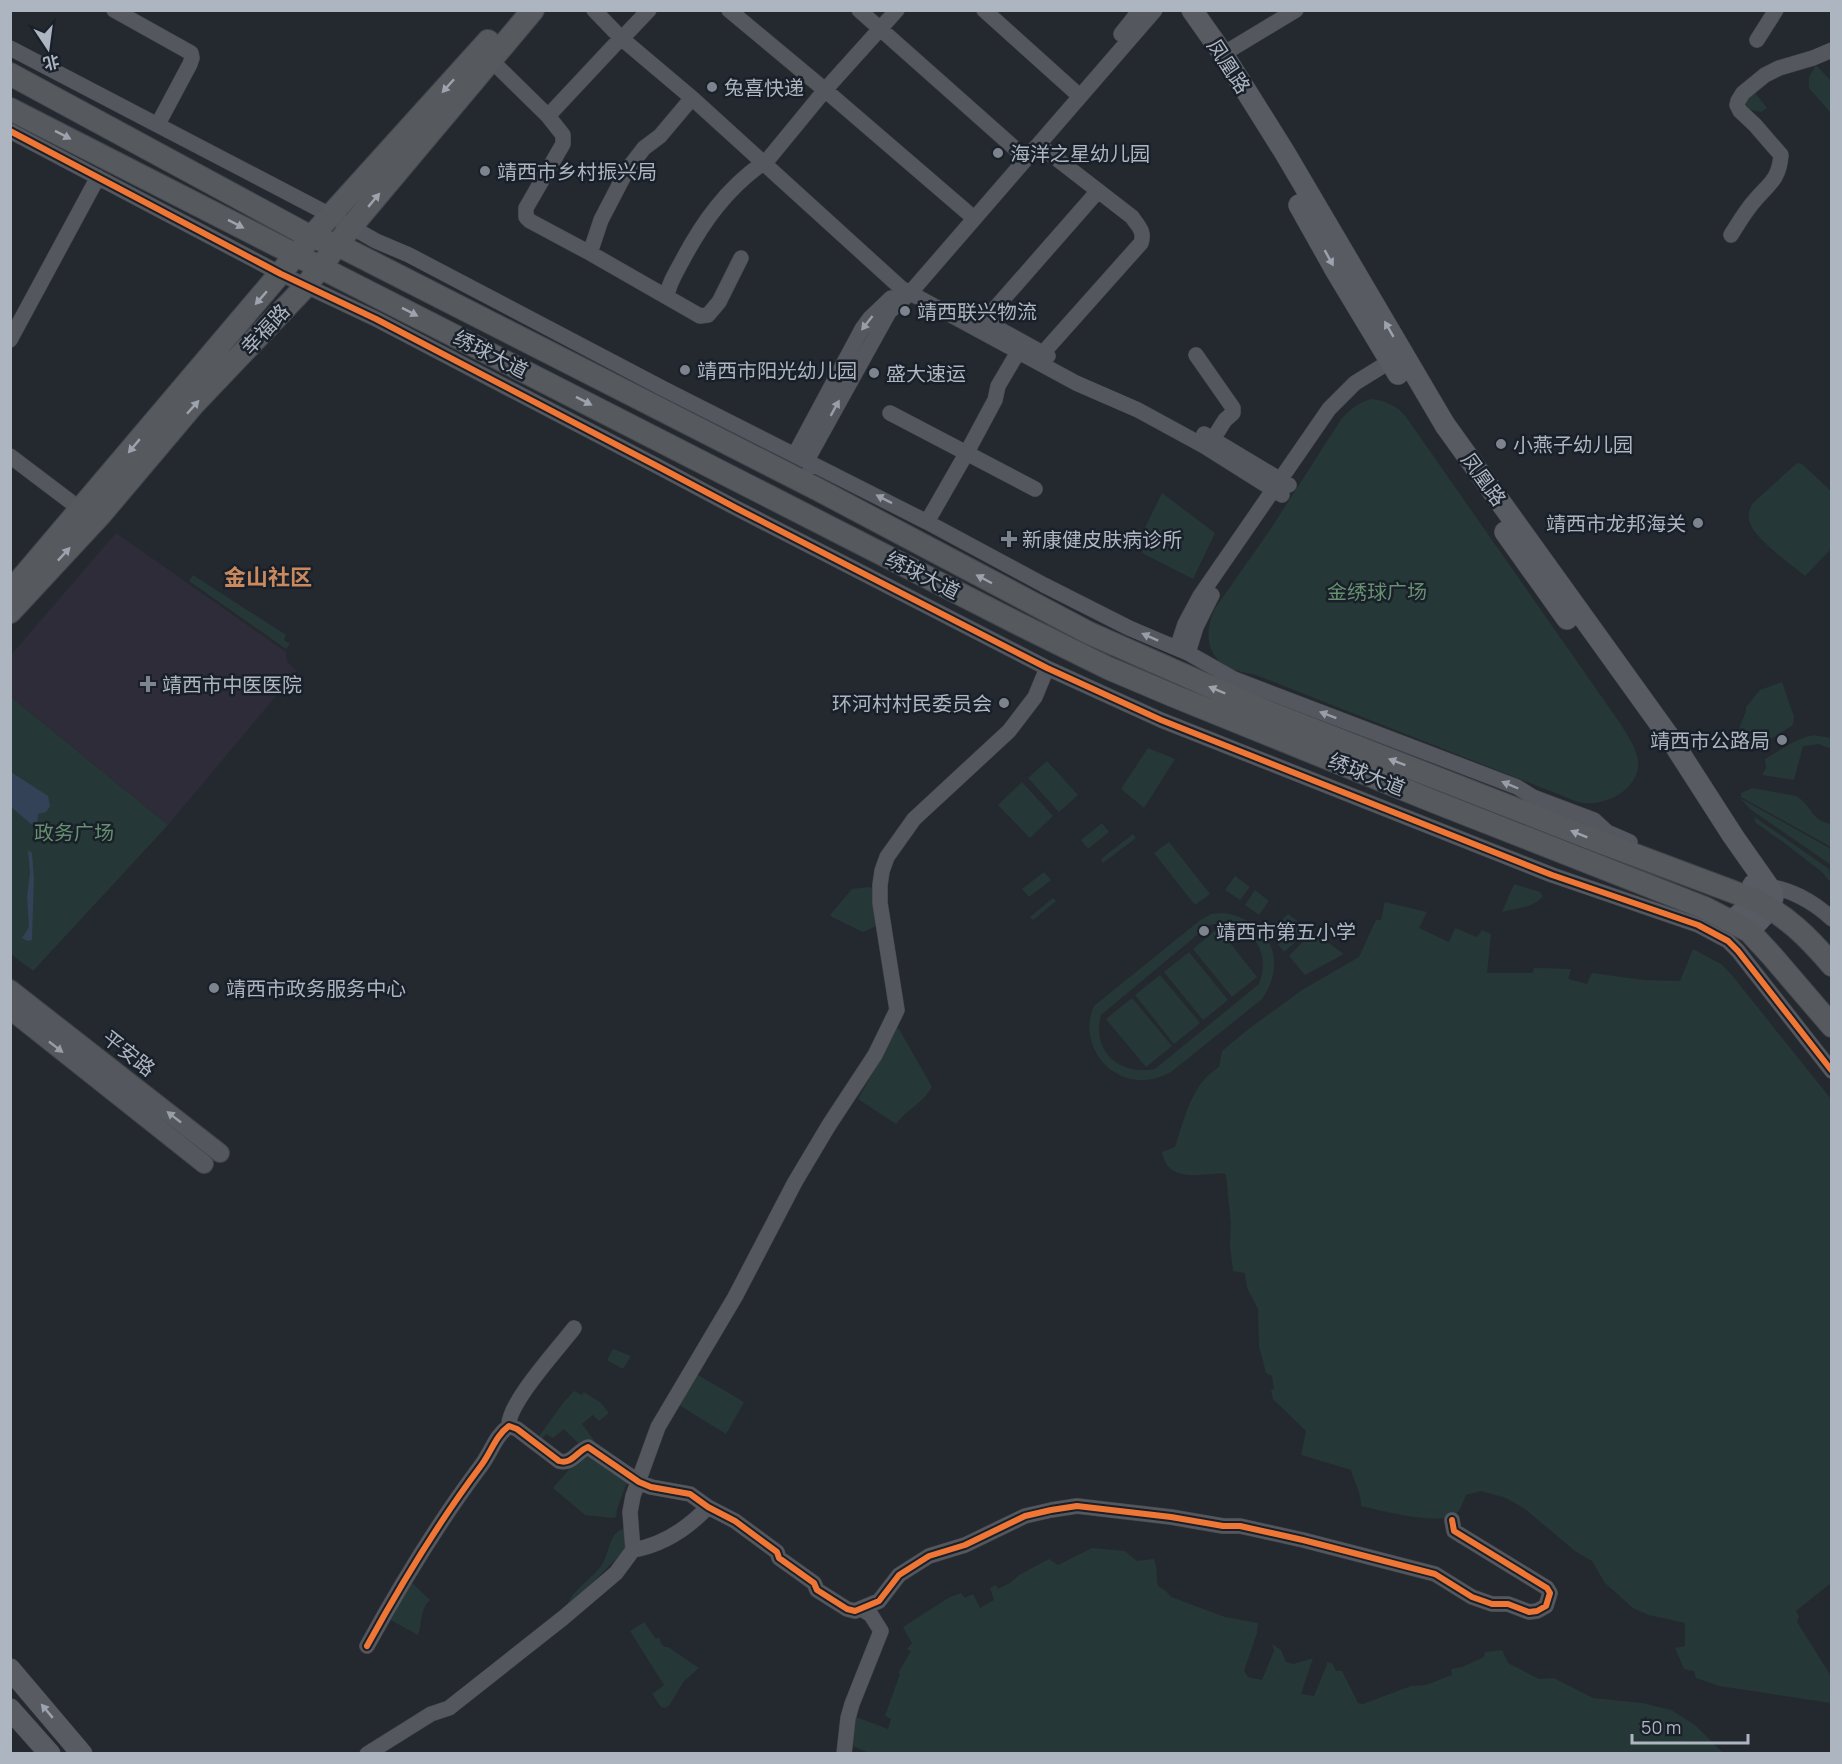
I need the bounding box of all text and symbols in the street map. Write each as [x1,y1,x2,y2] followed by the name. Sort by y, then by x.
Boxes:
[18,18,78,78] north arrow
[1201,33,1257,99] street label: 凤凰路
[41,50,62,75] text: 北
[724,74,804,101] place label: 兔喜快递
[442,78,455,93] one-way arrow
[705,80,719,94] marker: 兔喜快递
[54,131,71,140] one-way arrow
[1010,140,1150,167] place label: 海洋之星幼儿园
[991,146,1005,160] marker: 海洋之星幼儿园
[497,158,657,185] place label: 靖西市乡村振兴局
[478,164,492,178] marker: 靖西市乡村振兴局
[367,193,380,208] one-way arrow
[228,219,245,229] one-way arrow
[1324,250,1334,267] one-way arrow
[255,290,268,305] one-way arrow
[235,298,295,360] street label: 幸福路
[917,298,1037,325] place label: 靖西联兴物流
[898,304,912,318] marker: 靖西联兴物流
[401,307,419,317] one-way arrow
[861,315,874,331] one-way arrow
[1384,320,1394,337] one-way arrow
[449,324,533,384] street label: 绣球大道
[697,357,857,384] place label: 靖西市阳光幼儿园
[886,360,966,387] place label: 盛大速运
[678,363,692,377] marker: 靖西市阳光幼儿园
[867,366,881,380] marker: 盛大速运
[575,396,592,406] one-way arrow
[186,400,199,415] one-way arrow
[830,400,840,417] one-way arrow
[1513,431,1633,458] place label: 小燕子幼儿园
[1494,437,1508,451] marker: 小燕子幼儿园
[128,438,141,453] one-way arrow
[1455,447,1513,511] street label: 凤凰路
[875,495,892,504] one-way arrow
[1546,510,1686,537] place label: 靖西市龙邦海关
[1691,516,1705,530] marker: 靖西市龙邦海关
[1022,526,1182,553] place label: 新康健皮肤病诊所
[1000,530,1018,548] marker: 新康健皮肤病诊所
[881,545,965,605] street label: 绣球大道
[57,546,71,561] one-way arrow
[224,562,312,592] district label: 金山社区
[975,574,992,584] one-way arrow
[1327,578,1427,605] park label: 金绣球广场
[1141,632,1159,642] one-way arrow
[162,671,302,698] place label: 靖西市中医医院
[139,675,157,693] marker: 靖西市中医医院
[1208,685,1225,694] one-way arrow
[832,690,992,717] place label: 环河村村民委员会
[997,696,1011,710] marker: 环河村村民委员会
[1319,710,1337,720] one-way arrow
[1650,727,1770,754] place label: 靖西市公路局
[1775,733,1789,747] marker: 靖西市公路局
[1325,746,1409,802] street label: 绣球大道
[1388,757,1406,767] one-way arrow
[1501,780,1519,790] one-way arrow
[34,819,114,846] park label: 政务广场
[1570,829,1588,838] one-way arrow
[1216,918,1356,945] place label: 靖西市第五小学
[1197,924,1211,938] marker: 靖西市第五小学
[226,975,406,1002] place label: 靖西市政务服务中心
[207,981,221,995] marker: 靖西市政务服务中心
[97,1024,161,1082] street label: 平安路
[48,1040,64,1053] one-way arrow
[166,1110,182,1123] one-way arrow
[40,1703,53,1719] one-way arrow
[1632,1707,1748,1745] scale bar
[1641,1715,1681,1739] text: 50 m

